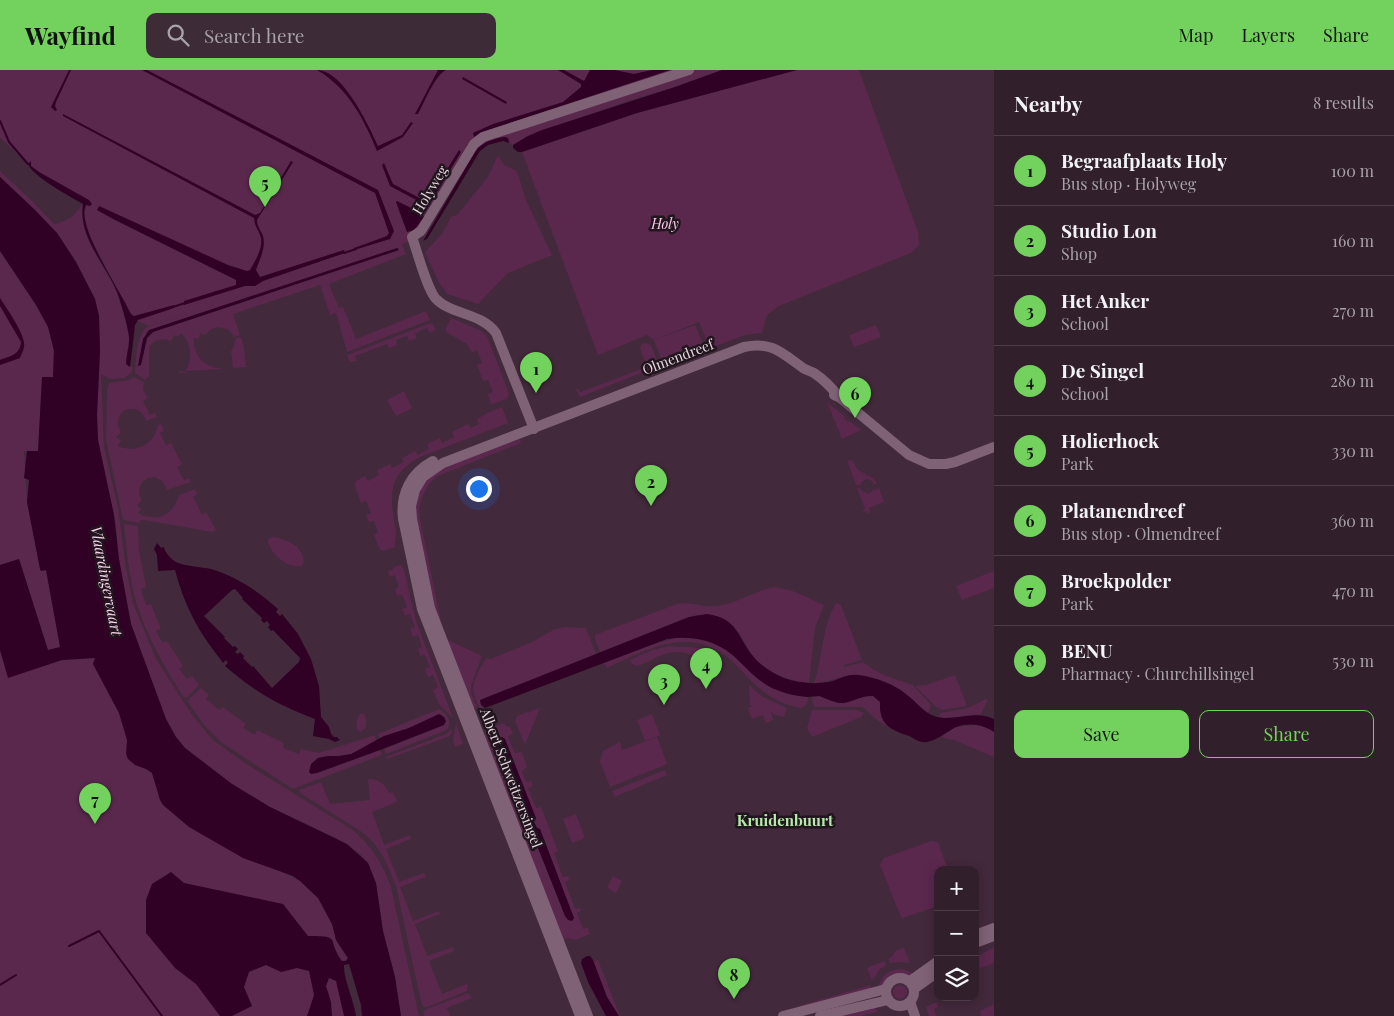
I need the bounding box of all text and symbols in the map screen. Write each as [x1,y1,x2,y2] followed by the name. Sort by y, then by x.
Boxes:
[146,13,496,58] search box
[25,19,116,51] text: Wayfind
[164,21,192,49] icon: search
[204,22,304,48] text: Search here
[1178,23,1213,47] text: Map
[1241,23,1295,47] text: Layers
[1323,23,1369,47] text: Share
[1014,89,1083,117] text: Nearby
[1313,92,1374,113] text: 8 results
[1061,147,1227,173] text: Begraafplaats Holy
[1027,160,1033,181] text: 1
[1331,160,1374,181] text: 100 m
[408,161,452,218] street label: Holyweg
[249,166,281,207] pin: 5
[1061,173,1196,194] text: Bus stop · Holyweg
[650,214,679,233] park label: Holy
[1061,217,1157,243] text: Studio Lon
[1026,230,1034,251] text: 2
[1332,230,1374,251] text: 160 m
[1061,243,1097,264] text: Shop
[1061,287,1149,313] text: Het Anker
[1026,300,1034,321] text: 3
[1332,300,1374,321] text: 270 m
[1061,313,1109,334] text: School
[639,334,718,379] street label: Olmendreef
[520,352,552,393] pin: 1
[1061,357,1144,383] text: De Singel
[1026,370,1034,391] text: 4
[1330,370,1374,391] text: 280 m
[839,377,871,418] pin: 6
[1061,383,1109,404] text: School
[1061,427,1159,453] text: Holierhoek
[1026,440,1034,461] text: 5
[1332,440,1374,461] text: 330 m
[1061,453,1094,474] text: Park
[635,465,667,506] pin: 2
[466,476,492,502] your location
[1061,497,1184,523] text: Platanendreef
[1026,510,1034,531] text: 6
[1331,510,1374,531] text: 360 m
[1061,523,1220,544] text: Bus stop · Olmendreef
[87,524,128,638] water label: Vlaardingervaart
[1061,567,1171,593] text: Broekpolder
[1026,580,1034,601] text: 7
[1332,580,1374,601] text: 470 m
[1061,593,1094,614] text: Park
[1061,637,1113,663] text: BENU
[690,648,722,689] pin: 4
[1026,650,1034,671] text: 8
[1332,650,1374,671] text: 530 m
[1061,663,1254,684] text: Pharmacy · Churchillsingel
[648,664,680,705] pin: 3
[476,704,547,850] street label: Albert Schweitzersingel
[1014,710,1189,758] button: Save
[1199,710,1374,758] button: Share
[79,783,111,824] pin: 7
[737,810,834,830] district label: Kruidenbuurt
[934,866,979,1001] map controls
[934,866,979,911] button: +
[934,911,979,956] button: −
[934,956,979,1001] button: layers
[718,958,750,999] pin: 8

